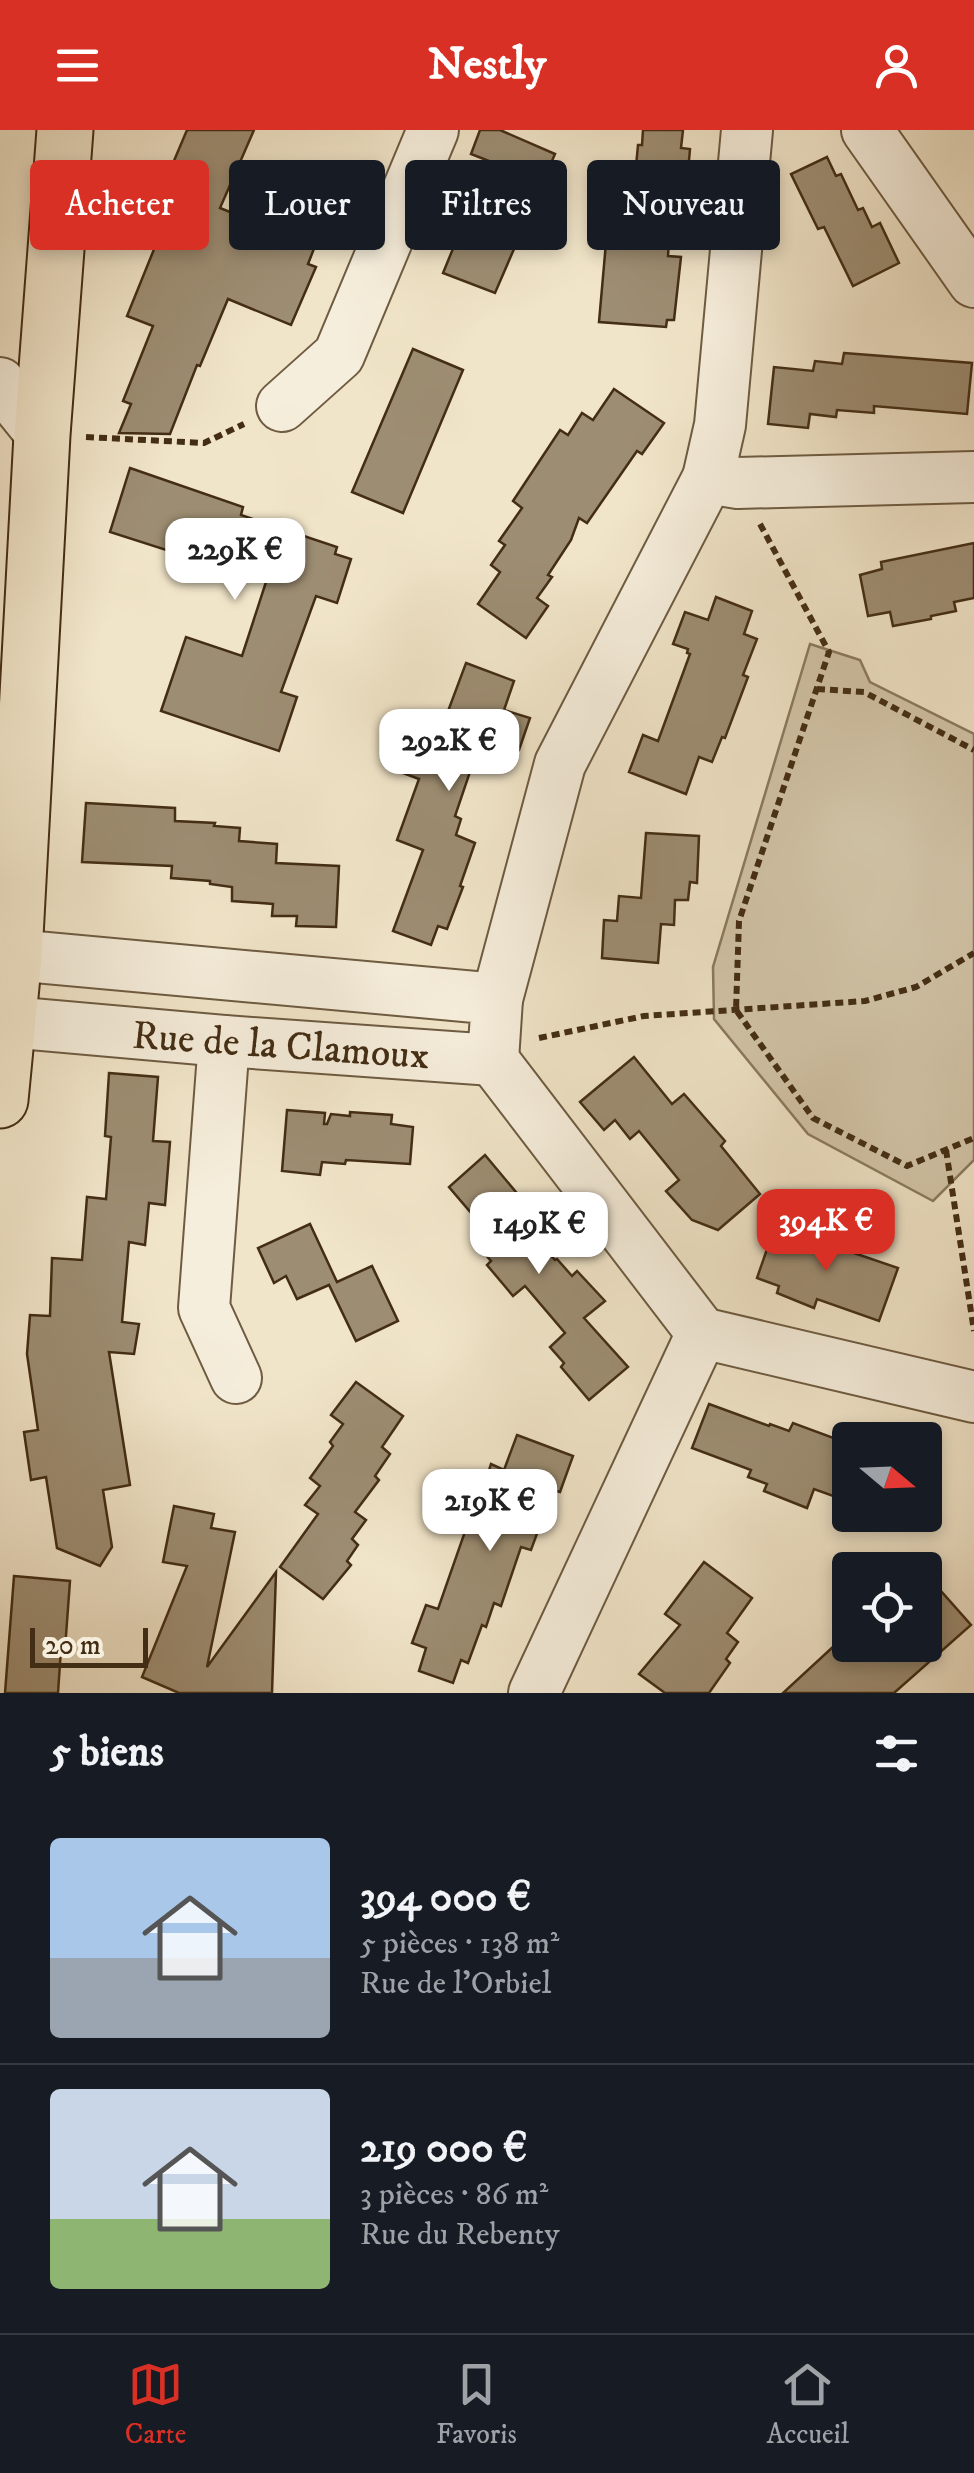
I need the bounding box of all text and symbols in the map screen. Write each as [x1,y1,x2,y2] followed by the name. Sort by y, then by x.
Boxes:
[428,37,546,93] text: Nestly
[50,38,105,93] icon: menu
[869,38,924,93] icon: person
[30,160,209,250] chip: Acheter
[229,160,385,250] chip: Louer
[405,160,567,250] chip: Filtres
[587,160,780,250] chip: Nouveau
[154,518,316,603] pin: 229K €
[187,530,283,570] text: 229K €
[368,709,530,794] pin: 292K €
[401,721,497,761] text: 292K €
[131,1012,431,1082] street label: Rue de la Clamoux
[745,1189,907,1274] pin: 394K €
[458,1192,620,1277] pin: 149K €
[779,1201,873,1241] text: 394K €
[492,1204,586,1244] text: 149K €
[832,1422,942,1532] north arrow
[832,1422,942,1662] map controls
[409,1469,571,1554] pin: 219K €
[444,1481,536,1521] text: 219K €
[832,1552,942,1662] button: locate
[30,1623,148,1668] scale bar
[45,1628,101,1663] text: 20 m
[869,1726,924,1781] icon: filters
[50,1727,164,1779] text: 5 biens
[360,1872,531,1924] text: 394 000 €
[130,1878,250,1998] icon: home
[360,1924,559,1964] text: 5 pièces · 138 m²
[360,1964,551,2004] text: Rue de l'Orbiel
[360,2123,527,2175] text: 219 000 €
[130,2129,250,2249] icon: home
[360,2175,548,2215] text: 3 pièces · 86 m²
[360,2215,560,2255] text: Rue du Rebenty
[125,2357,186,2452] tab: Carte
[436,2357,517,2452] tab: Favoris
[766,2357,849,2452] tab: Accueil

